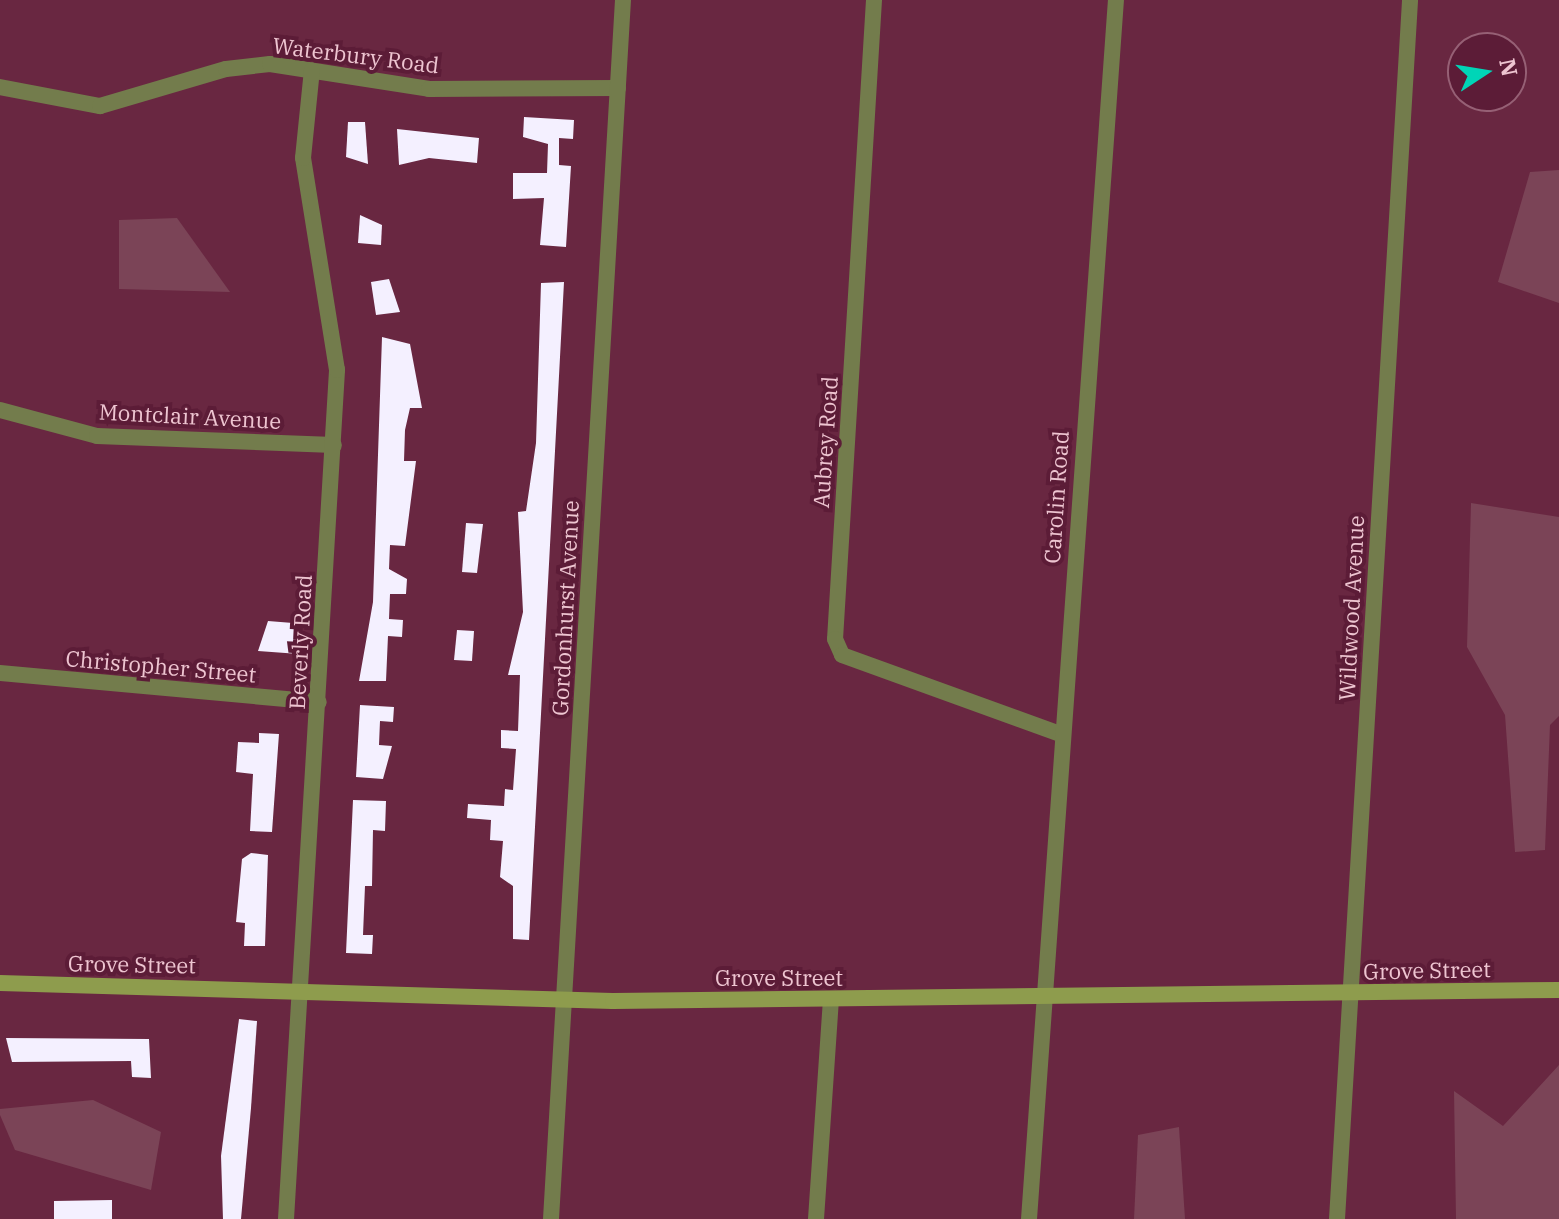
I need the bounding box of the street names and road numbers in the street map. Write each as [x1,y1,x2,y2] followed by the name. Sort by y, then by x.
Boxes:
[271,32,441,78] street label: Waterbury Road
[807,375,843,509] street label: Aubrey Road
[98,398,282,434] street label: Montclair Avenue
[1038,430,1074,564] street label: Carolin Road
[546,500,584,716] street label: Gordonhurst Avenue
[1333,514,1369,702] street label: Wildwood Avenue
[283,574,317,710] street label: Beverly Road
[65,645,257,687] street label: Christopher Street
[68,950,196,978] street label: Grove Street
[1363,956,1491,984] street label: Grove Street
[715,965,843,991] street label: Grove Street

